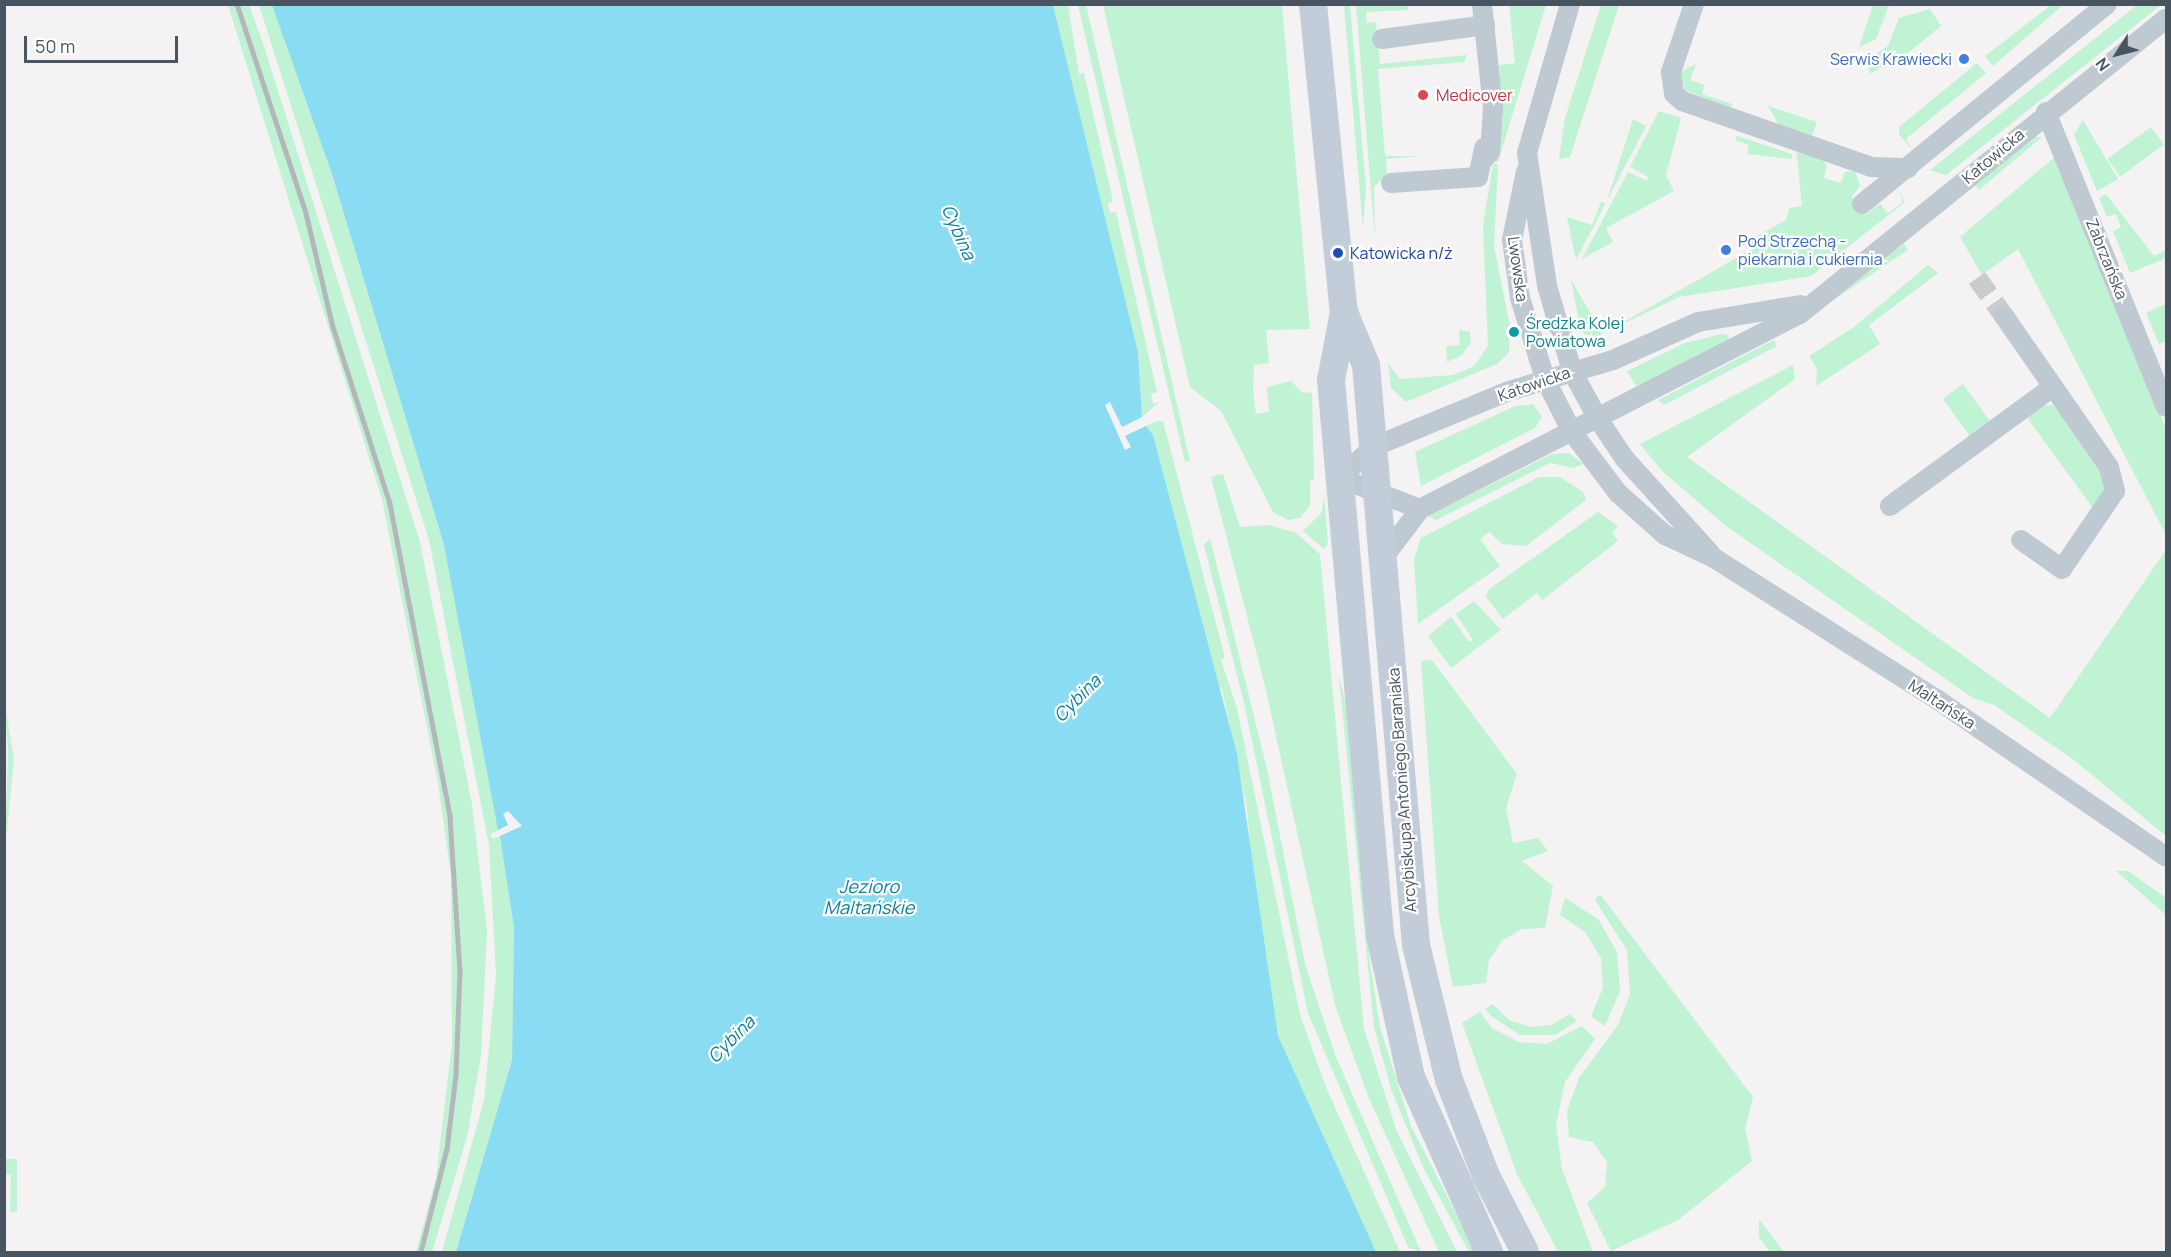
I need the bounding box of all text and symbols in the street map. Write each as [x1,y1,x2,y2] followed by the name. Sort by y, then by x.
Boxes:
[27,24,182,62] scale bar
[2087,24,2147,84] north arrow
[35,34,75,58] text: 50 m
[1830,49,1952,69] place label: Serwis Krawiecki
[1957,52,1971,66] marker: Serwis Krawiecki
[2090,53,2115,76] text: N
[1436,85,1513,105] place label: Medicover
[1414,86,1432,104] marker: Medicover
[1958,124,2028,188] street label: Katowicka
[937,201,981,263] water label: Cybina
[2082,216,2132,302] street label: Zabrzańska
[1738,231,1883,269] place label: Pod Strzechą - piekarnia i cukiernia
[1504,235,1532,303] street label: Lwowska
[1350,243,1453,263] place label: Katowicka n/ż
[1719,243,1733,257] marker: Pod Strzechą - piekarnia i cukiernia
[1331,246,1345,260] marker: Katowicka n/ż
[1526,313,1624,351] place label: Średzka Kolej Powiatowa
[1507,325,1521,339] marker: Średzka Kolej Powiatowa
[1495,363,1573,405] street label: Katowicka
[1384,667,1420,913] street label: Arcybiskupa Antoniego Baraniaka
[1049,670,1105,726] water label: Cybina
[1905,675,1979,733] street label: Maltańska
[824,876,914,918] water label: Jezioro Maltańskie
[703,1011,759,1067] water label: Cybina

